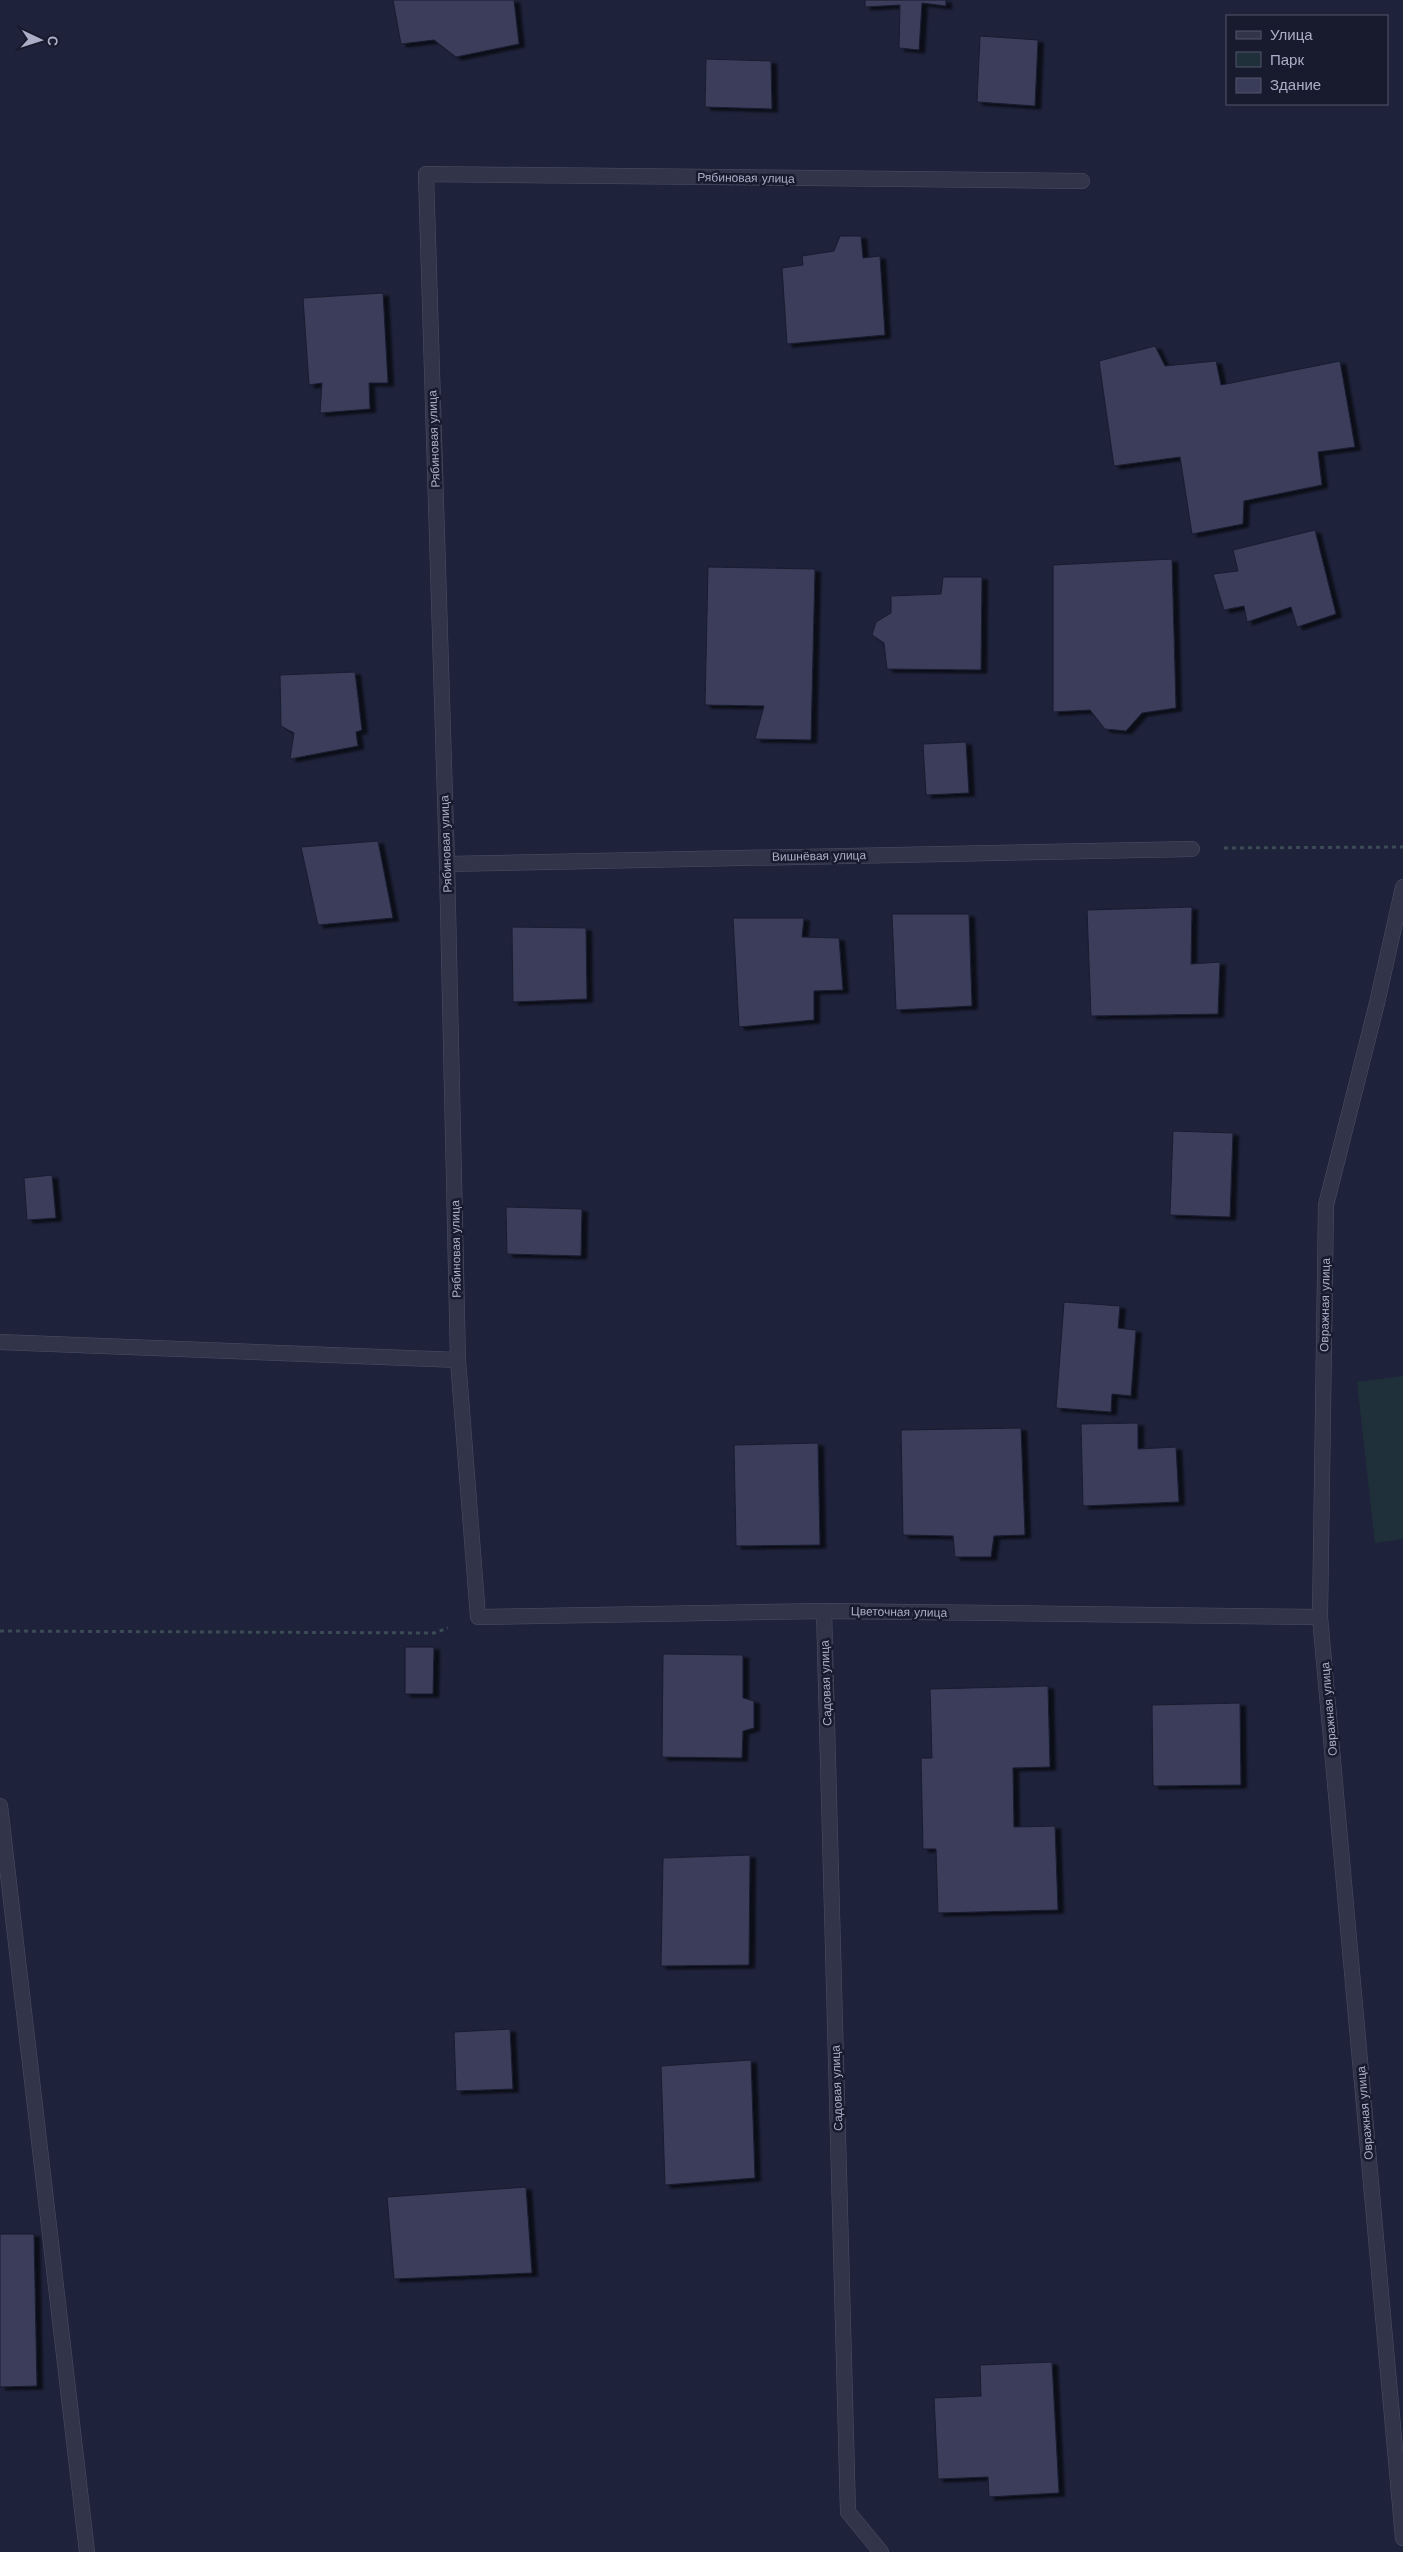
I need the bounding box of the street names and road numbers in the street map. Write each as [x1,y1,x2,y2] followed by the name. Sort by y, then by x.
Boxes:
[697,170,795,186] street label: Рябиновая улица
[425,390,443,488] street label: Рябиновая улица
[437,795,455,893] street label: Рябиновая улица
[772,848,866,864] street label: Вишнёвая улица
[448,1200,464,1298] street label: Рябиновая улица
[1317,1258,1333,1352] street label: Овражная улица
[851,1604,948,1620] street label: Цветочная улица
[817,1640,834,1726] street label: Садовая улица
[1318,1661,1340,1756] street label: Овражная улица
[828,2045,845,2131] street label: Садовая улица
[1354,2065,1376,2160] street label: Овражная улица

